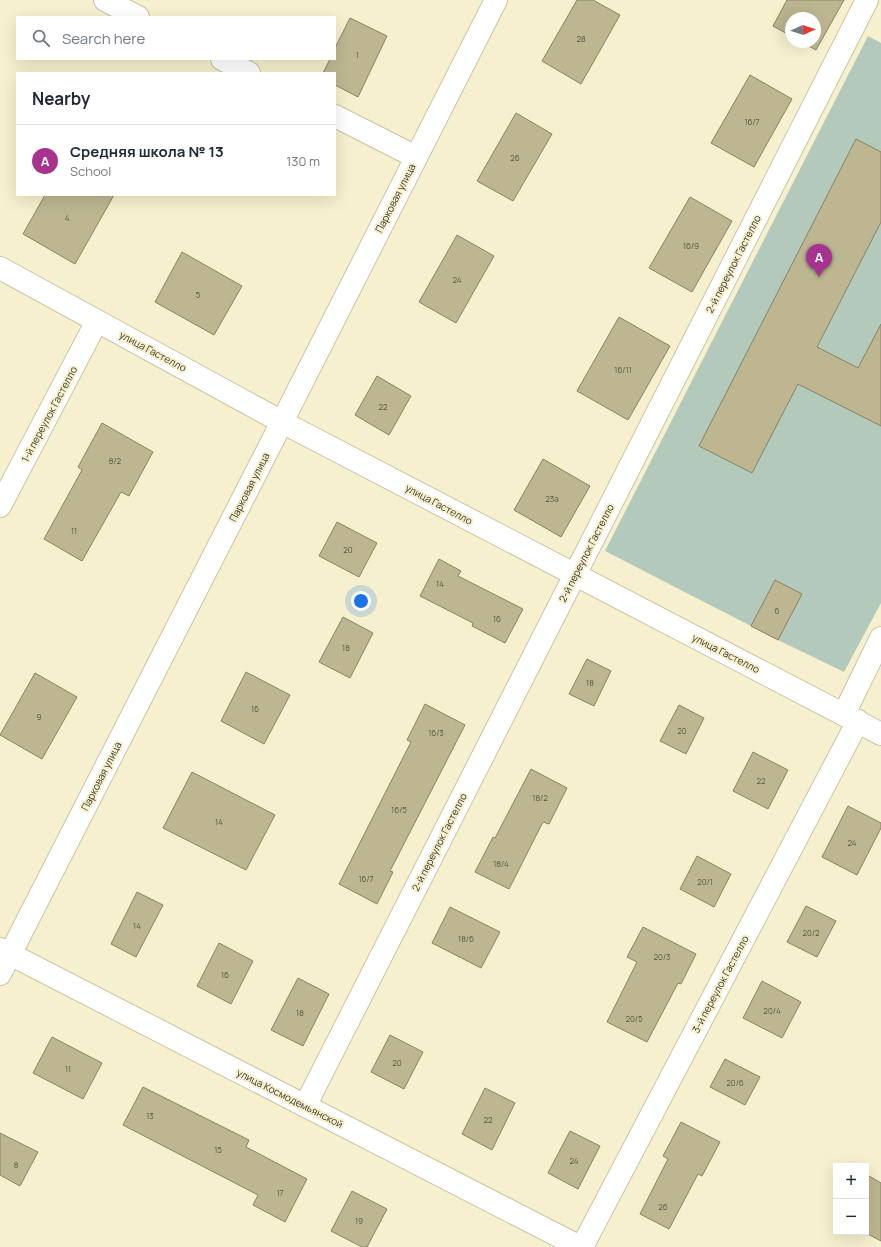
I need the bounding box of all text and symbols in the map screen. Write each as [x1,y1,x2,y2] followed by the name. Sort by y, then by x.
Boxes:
[785,12,821,48] north arrow
[16,16,336,60] search box
[30,27,52,49] icon: search
[62,28,145,49] text: Search here
[576,33,586,44] house number: 28
[355,49,359,60] house number: 1
[32,87,90,110] text: Nearby
[744,116,760,127] house number: 16/7
[70,141,224,162] text: Средняя школа № 13
[41,152,49,170] text: A
[286,152,320,170] text: 130 m
[510,152,520,163] house number: 26
[372,161,418,235] street label: Парковая улица
[70,162,111,180] text: School
[65,212,70,223] house number: 4
[702,212,764,315] street label: 2-й переулок Гастелло
[683,240,699,251] house number: 16/9
[806,244,832,277] pin: A
[452,274,462,285] house number: 24
[196,289,201,300] house number: 5
[117,327,189,375] street label: улица Гастелло
[18,364,80,464] street label: 1-й переулок Гастелло
[614,364,632,375] house number: 16/11
[378,401,388,412] house number: 22
[226,450,272,524] street label: Парковая улица
[109,455,122,466] house number: 8/2
[403,480,475,528] street label: улица Гастелло
[545,493,559,504] house number: 23а
[555,501,617,604] street label: 2-й переулок Гастелло
[71,525,77,536] house number: 11
[343,544,353,555] house number: 20
[436,578,444,589] house number: 14
[351,591,371,611] your location
[775,605,780,616] house number: 6
[493,613,501,624] house number: 16
[690,630,762,676] street label: улица Гастелло
[342,642,350,653] house number: 18
[586,677,594,688] house number: 18
[251,703,259,714] house number: 16
[37,711,42,722] house number: 9
[677,725,687,736] house number: 20
[428,727,444,738] house number: 16/3
[78,739,124,813] street label: Парковая улица
[756,775,766,786] house number: 22
[408,790,470,893] street label: 2-й переулок Гастелло
[532,792,548,803] house number: 18/2
[391,804,407,815] house number: 16/5
[215,816,223,827] house number: 14
[847,837,857,848] house number: 24
[493,858,509,869] house number: 18/4
[358,873,374,884] house number: 16/7
[697,876,713,887] house number: 20/1
[133,920,141,931] house number: 14
[802,927,820,938] house number: 20/2
[458,933,474,944] house number: 18/6
[688,933,752,1035] street label: 3-й переулок Гастелло
[654,951,670,962] house number: 20/3
[221,969,229,980] house number: 16
[763,1005,781,1016] house number: 20/4
[296,1007,304,1018] house number: 18
[625,1013,643,1024] house number: 20/5
[392,1057,402,1068] house number: 20
[65,1063,71,1074] house number: 11
[234,1065,346,1131] street label: улица Космодемьянской
[726,1077,744,1088] house number: 20/6
[146,1110,154,1121] house number: 13
[483,1114,493,1125] house number: 22
[214,1144,222,1155] house number: 15
[569,1155,579,1166] house number: 24
[14,1159,19,1170] house number: 8
[833,1163,869,1235] map controls
[833,1163,869,1199] button: +
[276,1187,284,1198] house number: 17
[833,1199,869,1235] button: −
[658,1201,668,1212] house number: 26
[355,1215,363,1226] house number: 19

